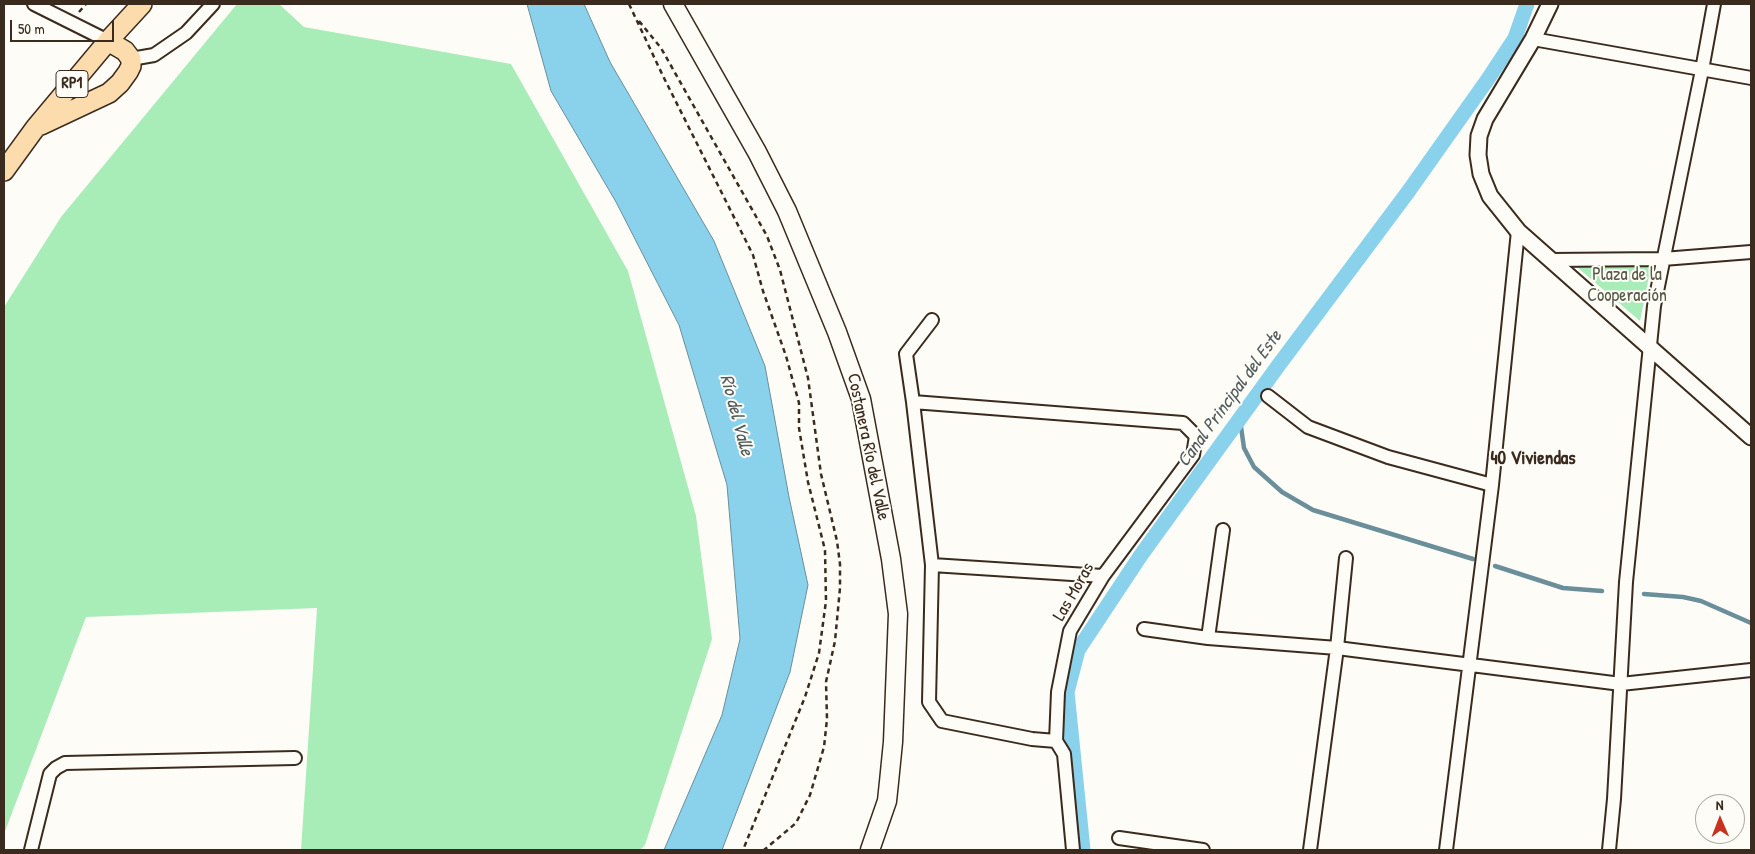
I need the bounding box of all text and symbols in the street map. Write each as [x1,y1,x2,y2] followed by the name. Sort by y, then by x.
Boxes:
[12,10,116,42] scale bar
[18,18,45,39] text: 50 m
[56,70,88,98] road number: RP1
[1587,264,1667,306] park label: Plaza de la Cooperación
[1173,326,1287,472] water label: Canal Principal del Este
[714,372,758,458] water label: Río del Valle
[842,372,894,522] street label: Costanera Río del Valle
[1490,448,1576,470] district label: 40 Viviendas
[1049,559,1099,625] street label: Las Moras
[1695,794,1745,844] north arrow
[1716,795,1724,814] text: N

